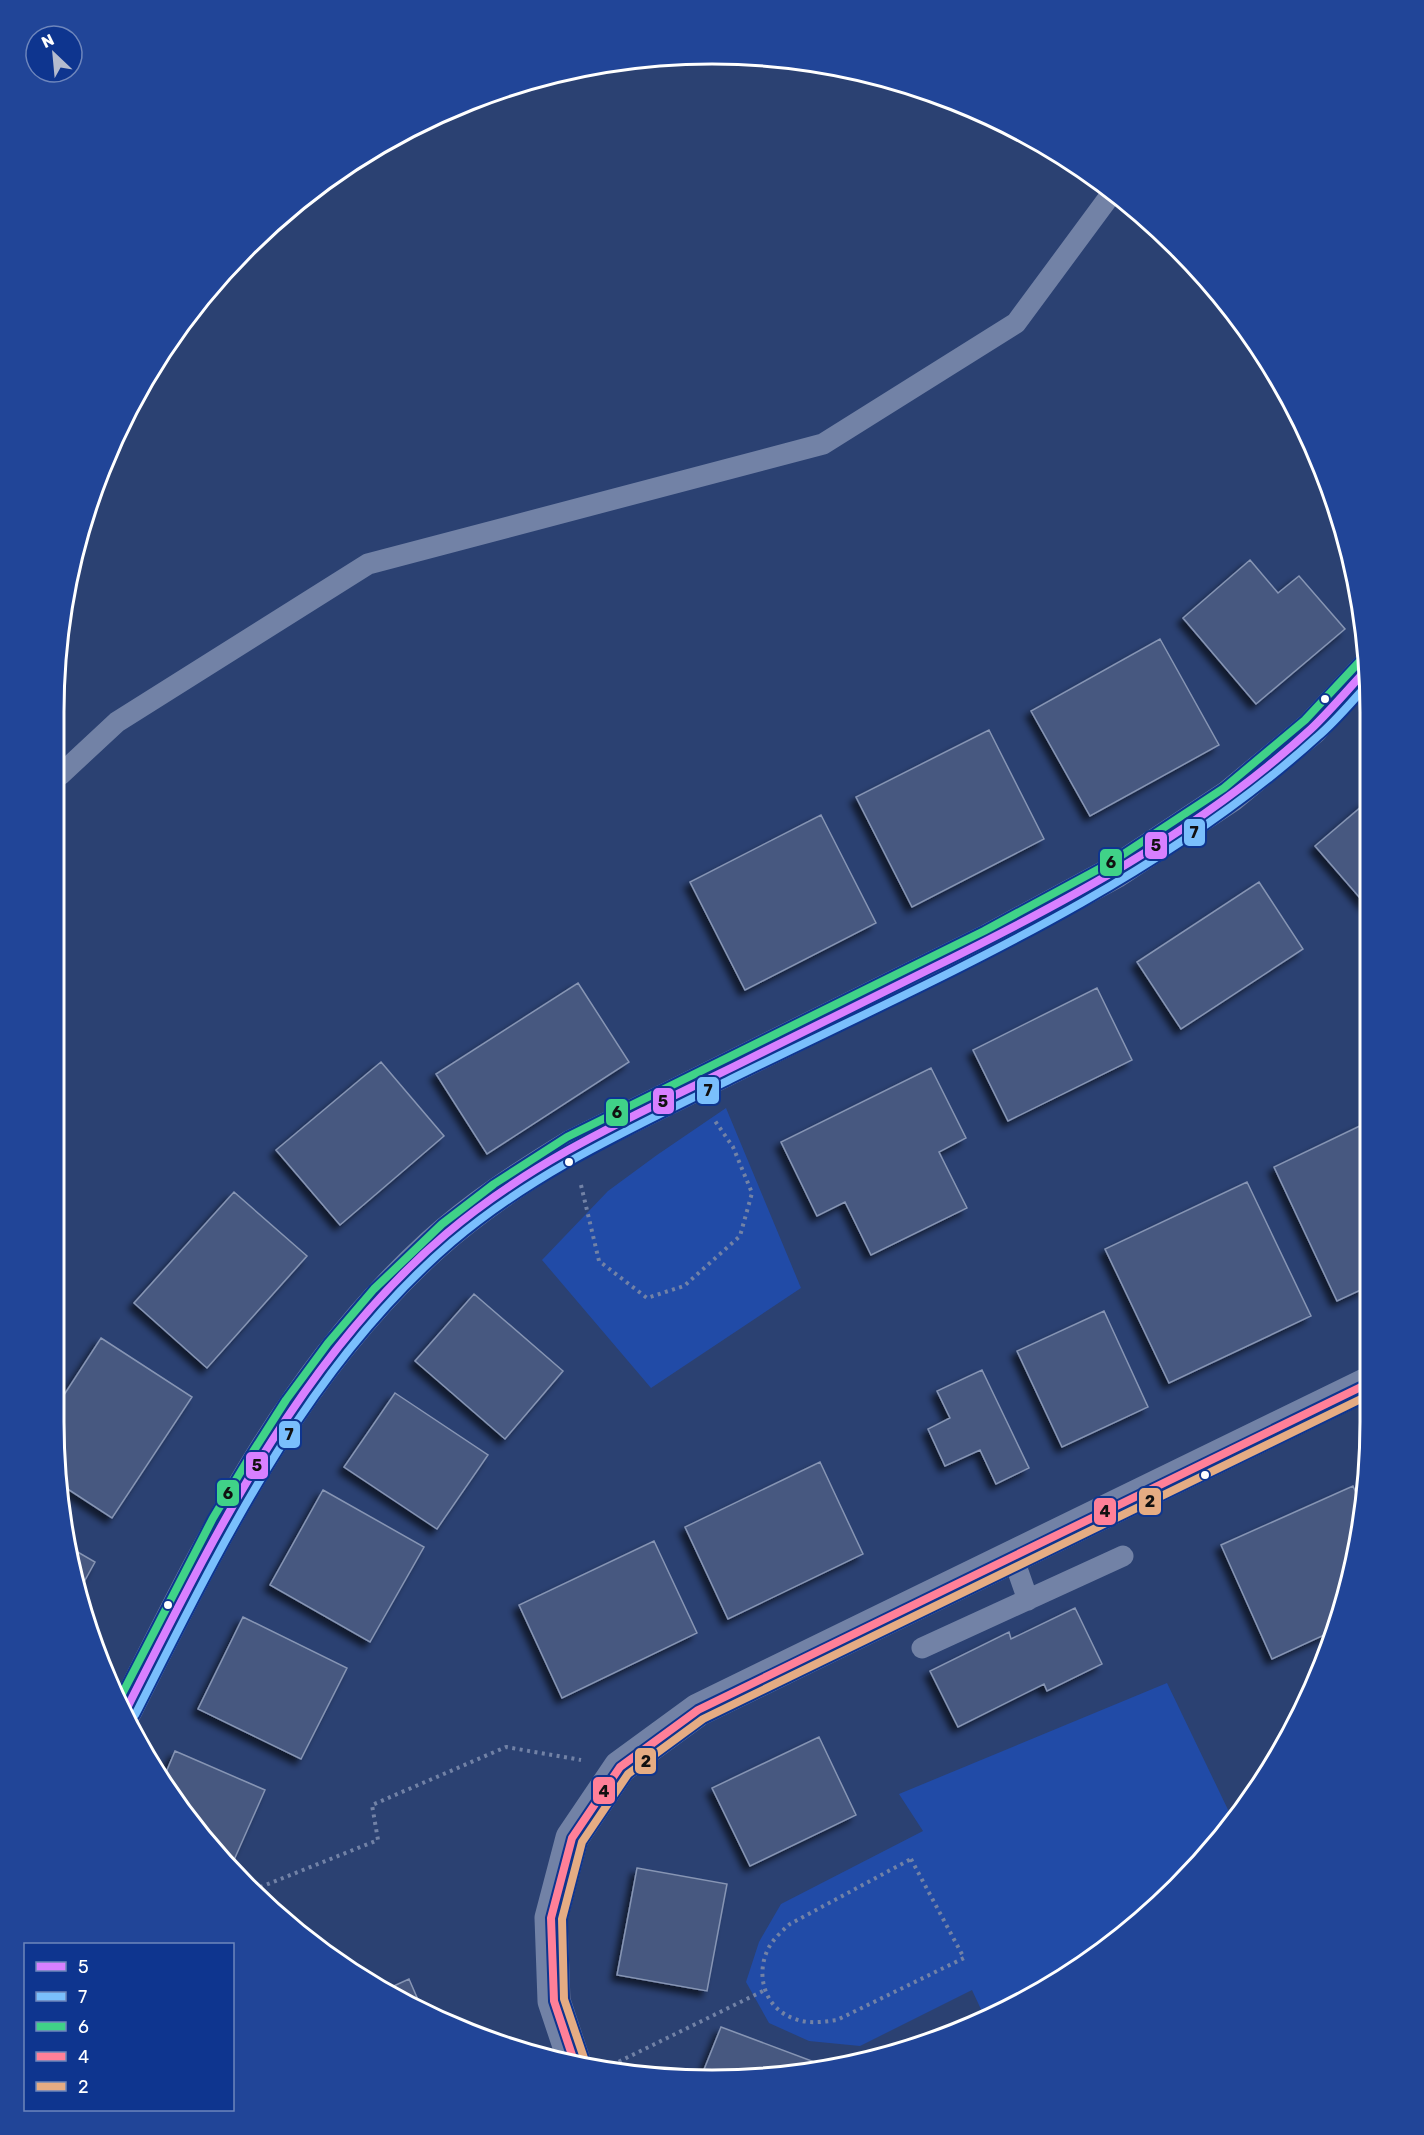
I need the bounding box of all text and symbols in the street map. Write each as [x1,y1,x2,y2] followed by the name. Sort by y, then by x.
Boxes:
[24,24,84,84] north arrow
[38,30,57,52] text: N
[1319,693,1331,705] unlabelled marker
[1183,818,1206,847] line badge: 7
[1189,823,1199,842] text: 7
[1144,831,1168,860] line badge: 5
[1151,836,1161,855] text: 5
[1099,848,1123,877] line badge: 6
[1106,853,1116,872] text: 6
[696,1076,720,1105] line badge: 7
[703,1081,713,1100] text: 7
[652,1087,675,1115] line badge: 5
[658,1092,668,1111] text: 5
[605,1098,629,1127] line badge: 6
[612,1103,622,1122] text: 6
[563,1156,575,1168] unlabelled marker
[278,1420,301,1449] line badge: 7
[284,1425,294,1444] text: 7
[245,1451,269,1480] line badge: 5
[252,1456,262,1475] text: 5
[1199,1469,1211,1481] unlabelled marker
[216,1479,240,1507] line badge: 6
[223,1484,233,1503] text: 6
[1138,1487,1162,1516] line badge: 2
[1145,1492,1155,1511] text: 2
[1093,1497,1117,1526] line badge: 4
[1100,1502,1111,1521] text: 4
[162,1599,174,1611] unlabelled marker
[634,1747,657,1775] line badge: 2
[641,1752,651,1771] text: 2
[592,1776,616,1805] line badge: 4
[599,1782,610,1801] text: 4
[24,1943,234,2111] legend
[78,1956,89,1978] text: 5
[78,1986,87,2008] text: 7
[78,2016,89,2038] text: 6
[78,2046,89,2068] text: 4
[78,2076,89,2098] text: 2

